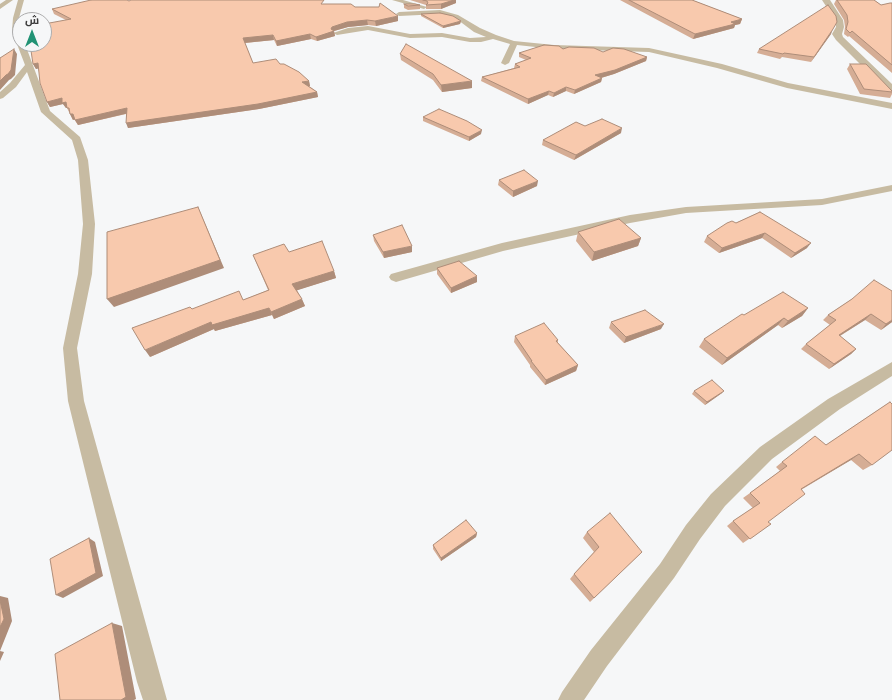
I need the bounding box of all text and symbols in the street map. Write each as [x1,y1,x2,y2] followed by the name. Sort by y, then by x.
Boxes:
[12,12,52,52] north arrow
[25,15,39,26] text: ش

